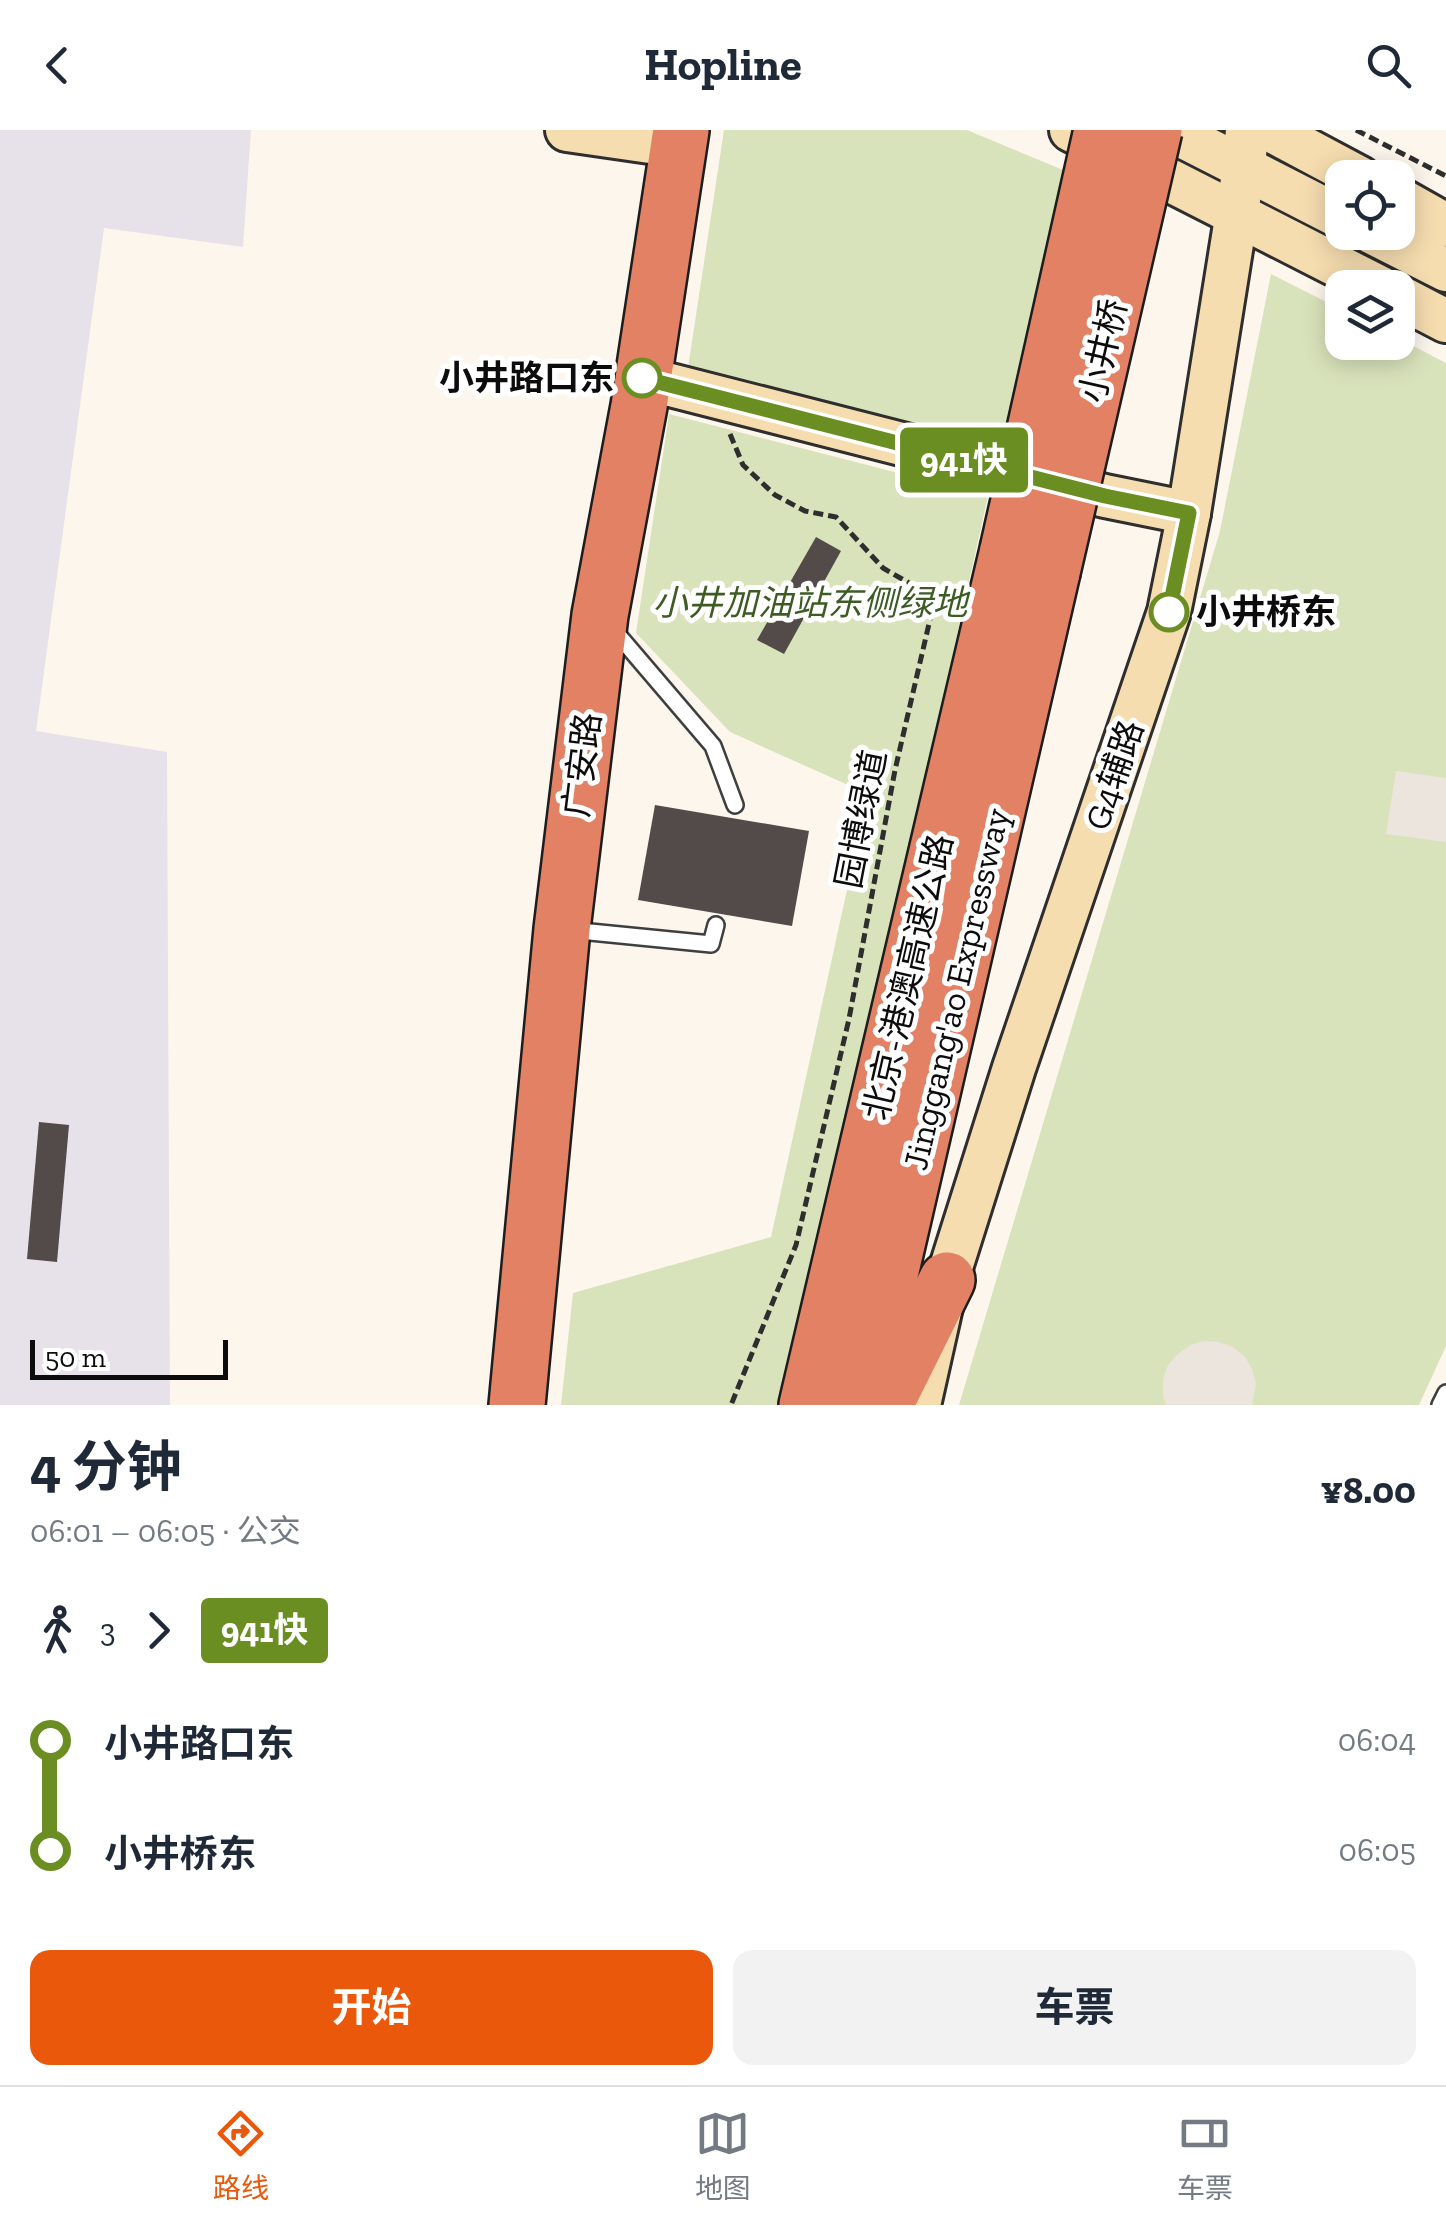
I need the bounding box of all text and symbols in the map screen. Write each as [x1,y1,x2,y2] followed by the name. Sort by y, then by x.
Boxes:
[30,38,85,93] icon: back
[644,38,802,92] text: Hopline
[1361,38,1416,93] icon: search
[1325,160,1415,360] map controls
[1325,160,1415,250] button: locate
[1325,270,1415,360] button: layers
[1071,295,1135,407] street label: 小井桥
[439,357,614,399] place label: 小井路口东
[623,359,661,397] marker: 小井路口东
[894,428,1034,492] line badge: 941快
[920,439,1008,481] text: 941快
[652,582,970,624] park label: 小井加油站东侧绿地
[1196,591,1336,633] place label: 小井桥东
[1150,593,1188,631] marker: 小井桥东
[555,710,609,820] street label: 广安路
[1076,715,1152,835] street label: G4辅路
[827,746,895,892] street label: 园博绿道
[894,804,1018,1174] street label: Jinggang'ao Expressway
[855,830,961,1124] street label: 北京-港澳高速公路
[30,1335,228,1380] scale bar
[45,1341,106,1374] text: 50 m
[30,1434,182,1500] text: 4 分钟
[1320,1467,1416,1513] text: ¥8.00
[30,1512,301,1550] text: 06:01 – 06:05 · 公交
[30,1603,85,1658] icon: walk
[131,1603,186,1658] icon: forward
[221,1609,308,1651] text: 941快
[100,1611,116,1649] text: 3
[104,1721,294,1767] text: 小井路口东
[1338,1721,1416,1759] text: 06:04
[104,1831,256,1877] text: 小井桥东
[1339,1831,1416,1869] text: 06:05
[30,1950,713,2065] button: 开始
[733,1950,1416,2065] button: 车票
[213,2106,269,2206] tab: 路线
[695,2106,751,2206] tab: 地图
[1177,2106,1233,2206] tab: 车票

